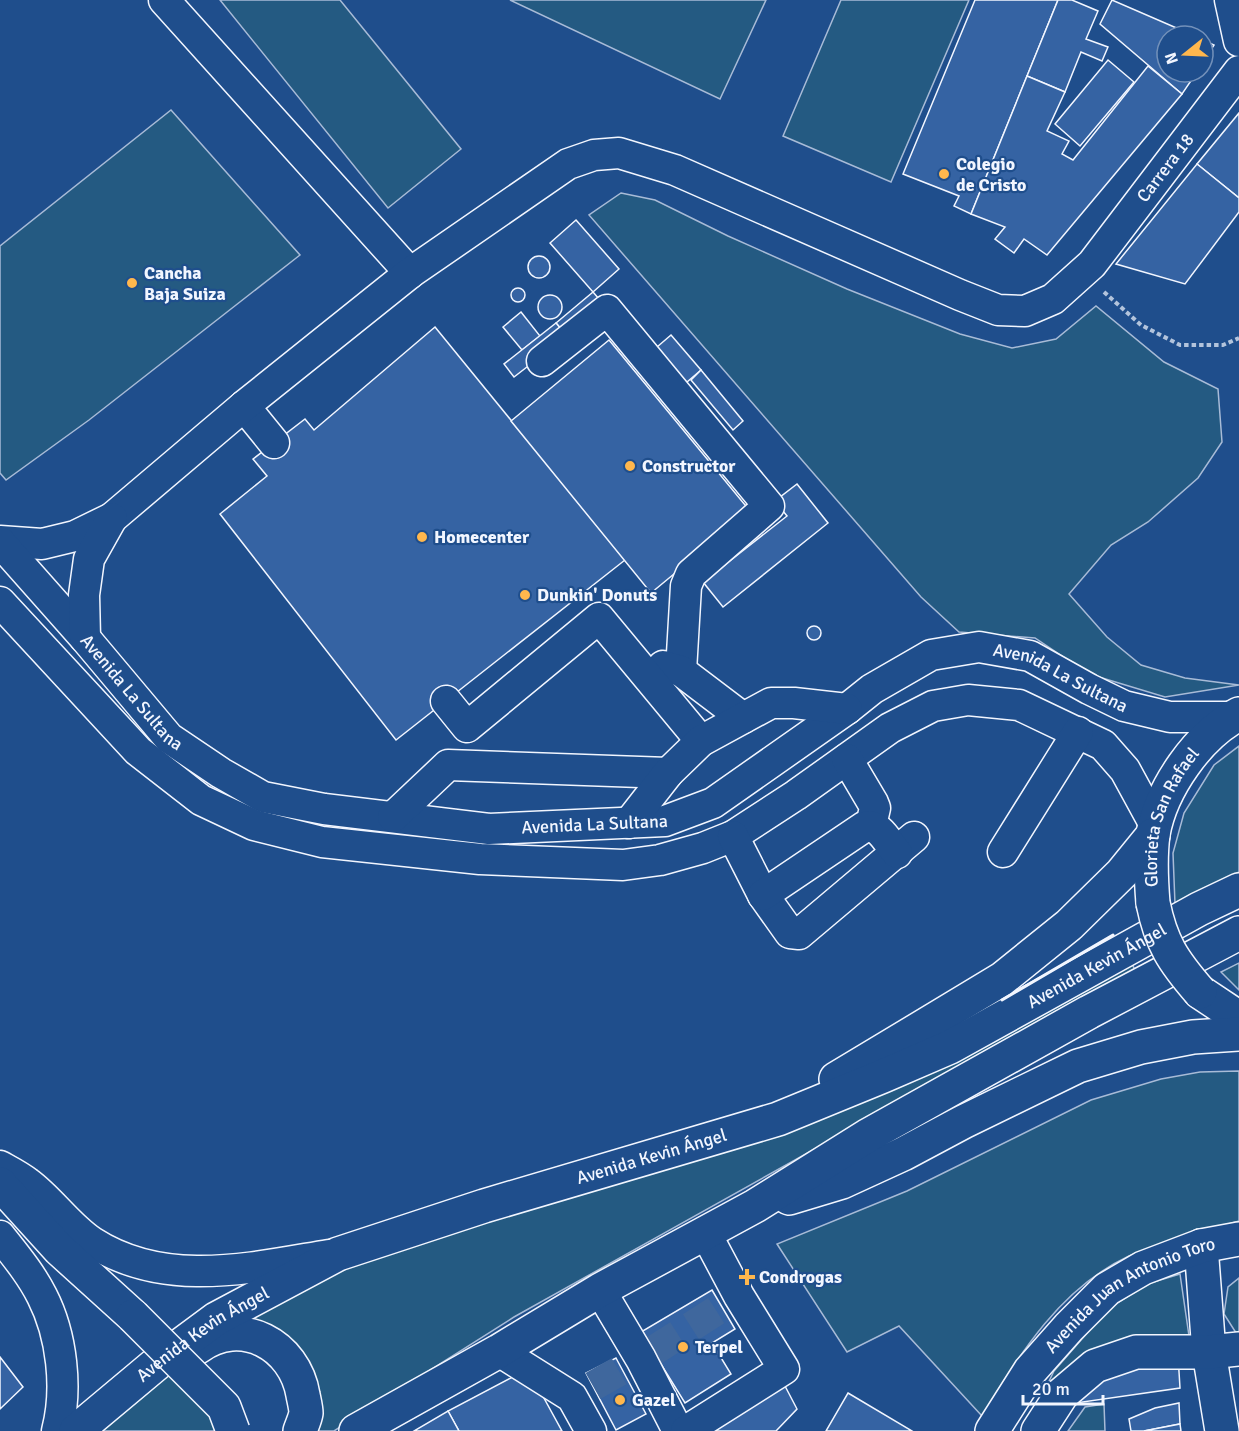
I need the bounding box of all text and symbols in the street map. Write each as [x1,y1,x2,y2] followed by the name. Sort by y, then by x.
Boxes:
[1155,24,1215,84] north arrow
[1160,50,1183,67] text: N
[1132,129,1199,207] street label: Carrera 18
[956,153,1026,196] place label: Colegio de Cristo
[937,167,951,181] marker: Colegio de Cristo
[144,262,226,305] place label: Cancha Baja Suiza
[125,276,139,290] marker: Cancha Baja Suiza
[642,455,736,477] place label: Constructor
[623,459,637,473] marker: Constructor
[434,526,530,548] place label: Homecenter
[415,530,429,544] marker: Homecenter
[537,584,657,606] place label: Dunkin' Donuts
[518,588,532,602] marker: Dunkin' Donuts
[76,630,187,755] street label: Avenida La Sultana
[991,639,1131,717] street label: Avenida La Sultana
[1140,743,1204,888] street label: Glorieta San Rafael
[521,810,668,839] street label: Avenida La Sultana
[1023,918,1170,1013] street label: Avenida Kevin Ángel
[574,1124,729,1189] street label: Avenida Kevin Ángel
[1040,1233,1217,1358] street label: Avenida Juan Antonio Toro
[759,1266,842,1288] place label: Condrogas
[740,1270,754,1284] marker: Condrogas
[132,1282,273,1387] street label: Avenida Kevin Ángel
[695,1336,743,1358] place label: Terpel
[676,1340,690,1354] marker: Terpel
[1023,1368,1102,1406] scale bar
[1032,1378,1070,1400] text: 20 m
[632,1389,676,1411] place label: Gazel
[613,1393,627,1407] marker: Gazel

